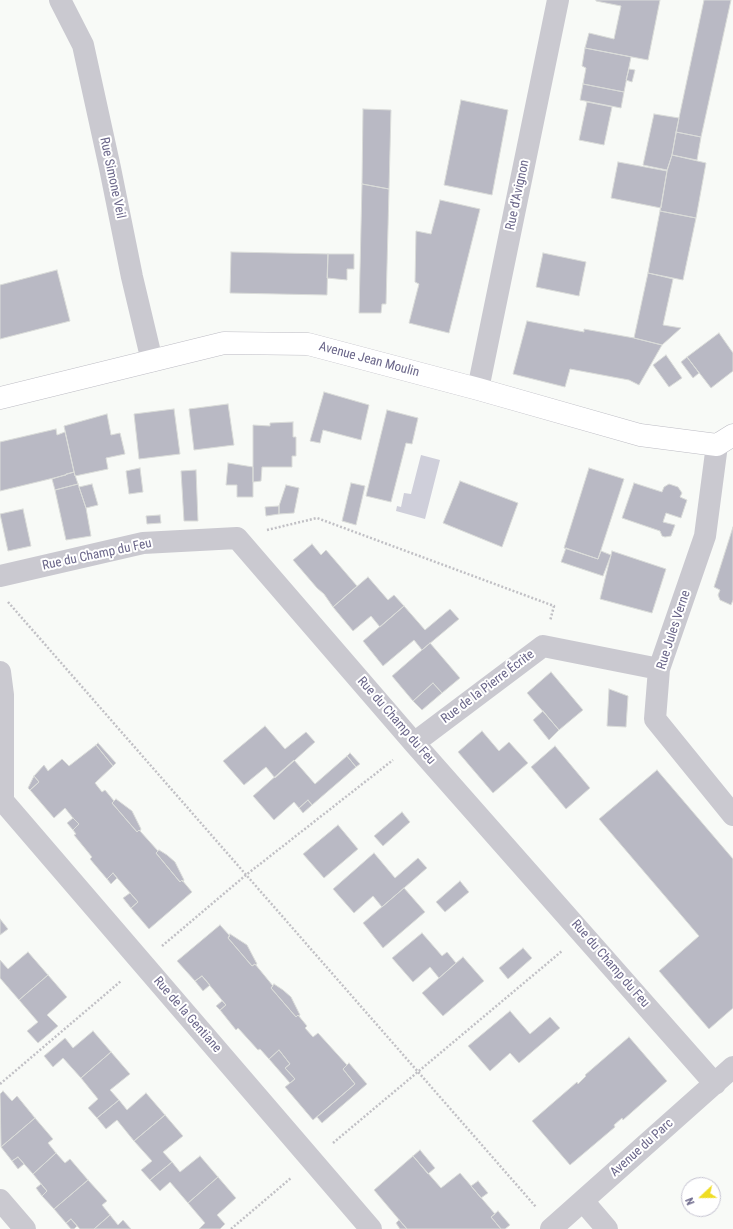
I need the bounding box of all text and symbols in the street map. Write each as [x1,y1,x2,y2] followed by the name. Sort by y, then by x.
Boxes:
[96,136,128,220] street label: Rue Simone Veil
[503,158,533,232] street label: Rue d'Avignon
[317,339,421,381] street label: Avenue Jean Moulin
[41,536,153,574] street label: Rue du Champ du Feu
[654,588,694,672] street label: Rue Jules Verne
[438,647,538,727] street label: Rue de la Pierre Écrite
[354,674,438,768] street label: Rue du Champ du Feu
[568,917,652,1011] street label: Rue du Champ du Feu
[150,974,224,1056] street label: Rue de la Gentiane
[607,1116,677,1180] street label: Avenue du Parc
[681,1177,721,1217] north arrow
[683,1196,698,1207] text: N

